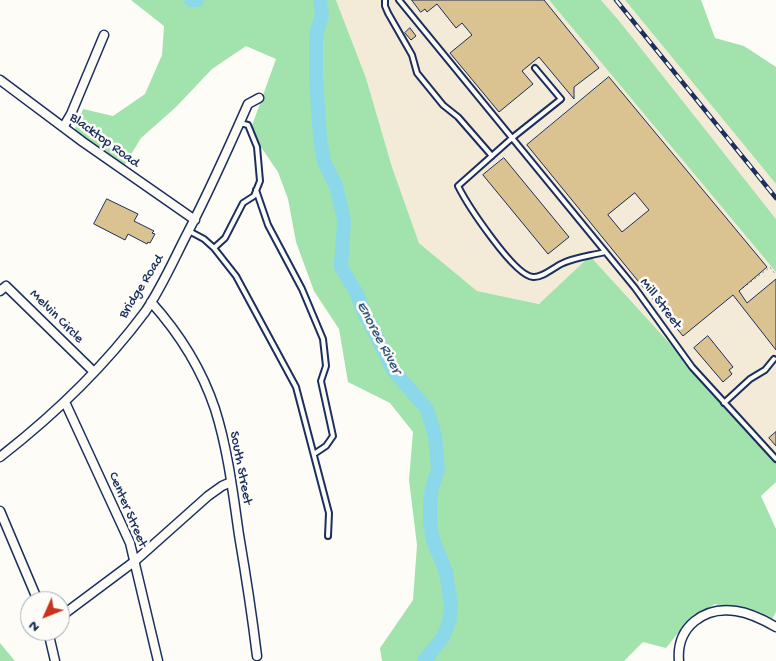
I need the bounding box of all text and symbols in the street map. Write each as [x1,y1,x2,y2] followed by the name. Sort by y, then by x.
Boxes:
[66,110,142,172] street label: Blacktop Road
[116,252,168,322] street label: Bridge Road
[635,275,685,333] street label: Mill Street
[25,286,87,348] street label: Melvin Circle
[351,299,405,377] water label: Enoree River
[225,430,255,506] street label: South Street
[104,470,150,550] street label: Center Street
[20,591,70,641] north arrow
[25,617,44,635] text: N

